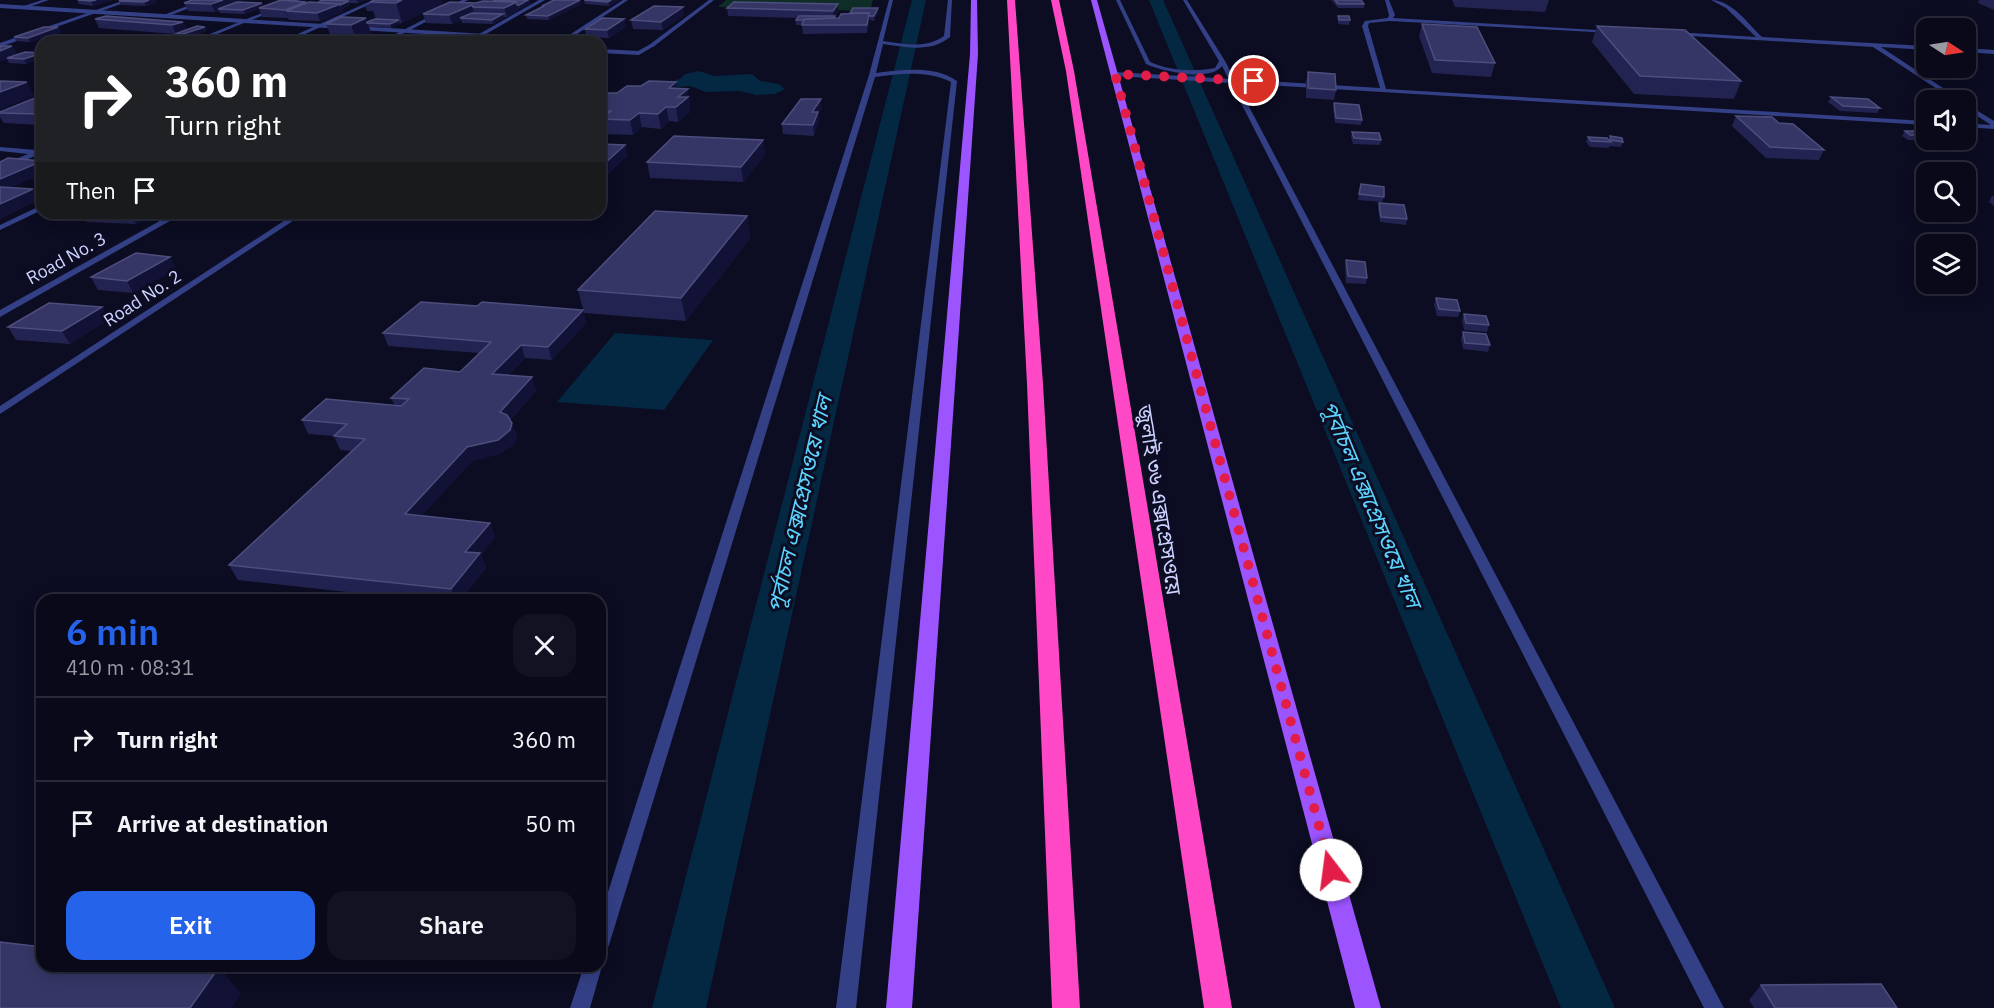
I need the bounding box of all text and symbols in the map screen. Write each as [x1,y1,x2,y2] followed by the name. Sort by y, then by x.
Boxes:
[1916,18,1976,78] north arrow
[1916,18,1976,294] map controls
[165,54,288,109] text: 360 m
[1228,55,1279,106] pin
[66,60,144,138] icon: right
[1237,64,1270,97] icon: arrive
[1916,90,1976,150] button: sound
[165,107,282,142] text: Turn right
[1916,162,1976,222] button: search
[128,174,161,207] icon: arrive
[66,176,116,205] text: Then
[22,227,110,289] street label: Road No. 3
[1916,234,1976,294] button: layers
[99,264,185,332] street label: Road No. 2
[760,389,839,615] water label: পূর্বাচল এক্সপ্রেসওয়ে খাল
[1315,396,1430,615] water label: পূর্বাচল এক্সপ্রেসওয়ে খাল
[1131,402,1189,598] street label: জুলাই ৩৬ এক্সপ্রেসওয়ে
[66,608,159,655] text: 6 min
[513,614,576,677] button: close
[66,654,194,681] text: 410 m · 08:31
[66,723,99,756] icon: right
[117,725,218,754] text: Turn right
[512,725,576,754] text: 360 m
[66,807,99,840] icon: arrive
[117,809,328,838] text: Arrive at destination
[525,809,576,838] text: 50 m
[1299,838,1363,902] position arrow
[66,891,315,960] button: Exit
[327,891,576,960] button: Share

